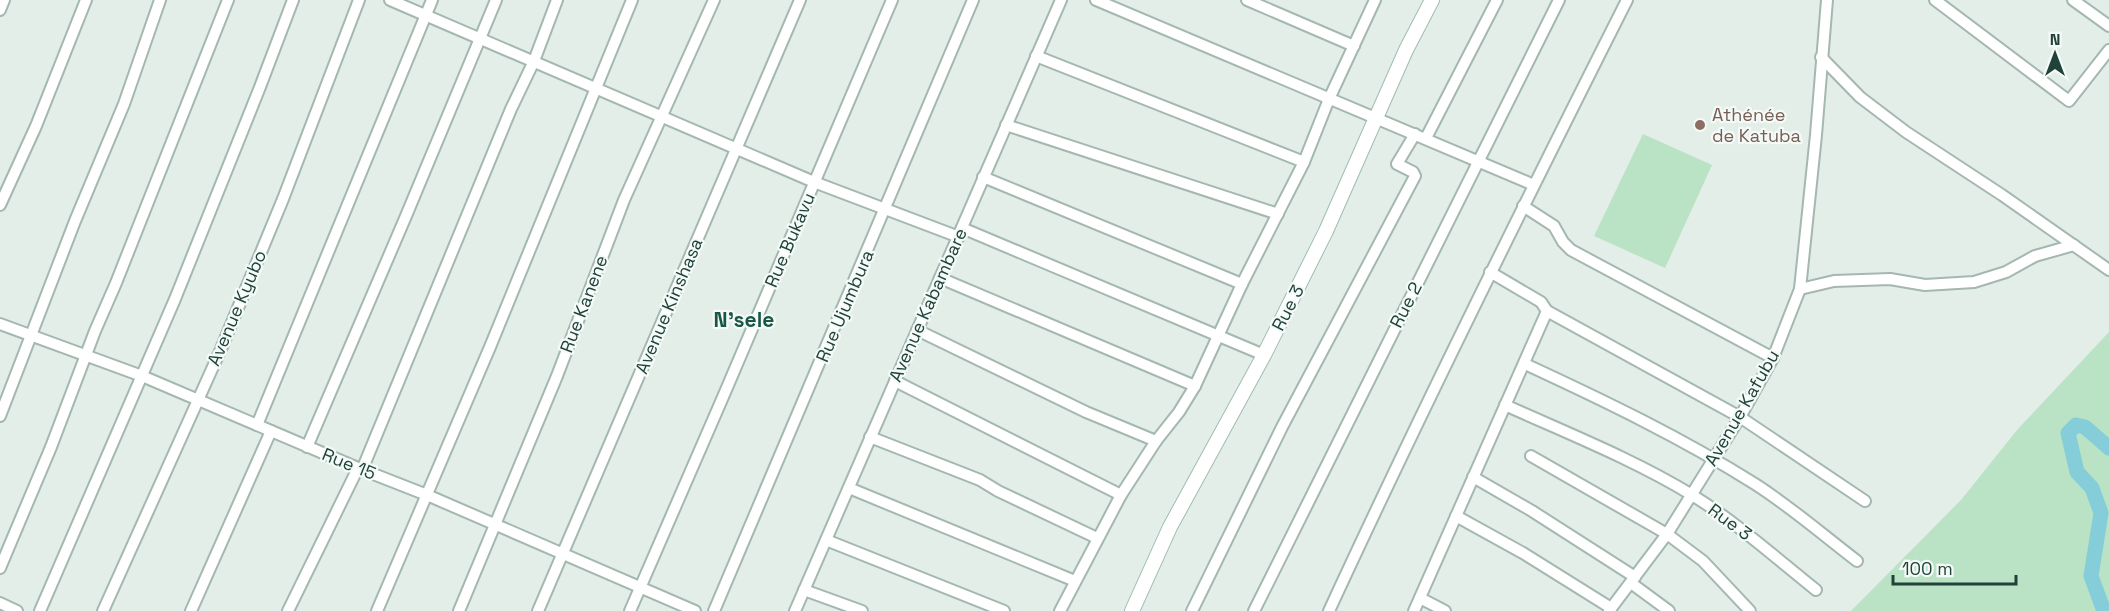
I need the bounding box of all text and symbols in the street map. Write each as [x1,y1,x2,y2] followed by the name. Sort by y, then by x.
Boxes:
[2025,24,2085,84] north arrow
[2050,29,2060,50] text: N
[1712,103,1801,147] place label: Athénée de Katuba
[1693,118,1707,132] marker: Athénée de Katuba
[759,189,820,291] street label: Rue Bukavu
[883,224,972,385] street label: Avenue Kabambare
[630,234,707,377] street label: Avenue Kinshasa
[202,246,271,369] street label: Avenue Kyubo
[811,246,879,366] street label: Rue Ujumbura
[554,252,613,356] street label: Rue Kanene
[1384,278,1427,332] street label: Rue 2
[1266,281,1309,335] street label: Rue 3
[714,306,774,333] district label: N'sele
[1699,345,1784,470] street label: Avenue Kafubu
[319,442,379,485] street label: Rue 15
[1704,498,1757,545] street label: Rue 3
[1893,548,2016,586] scale bar
[1902,557,1953,580] text: 100 m

